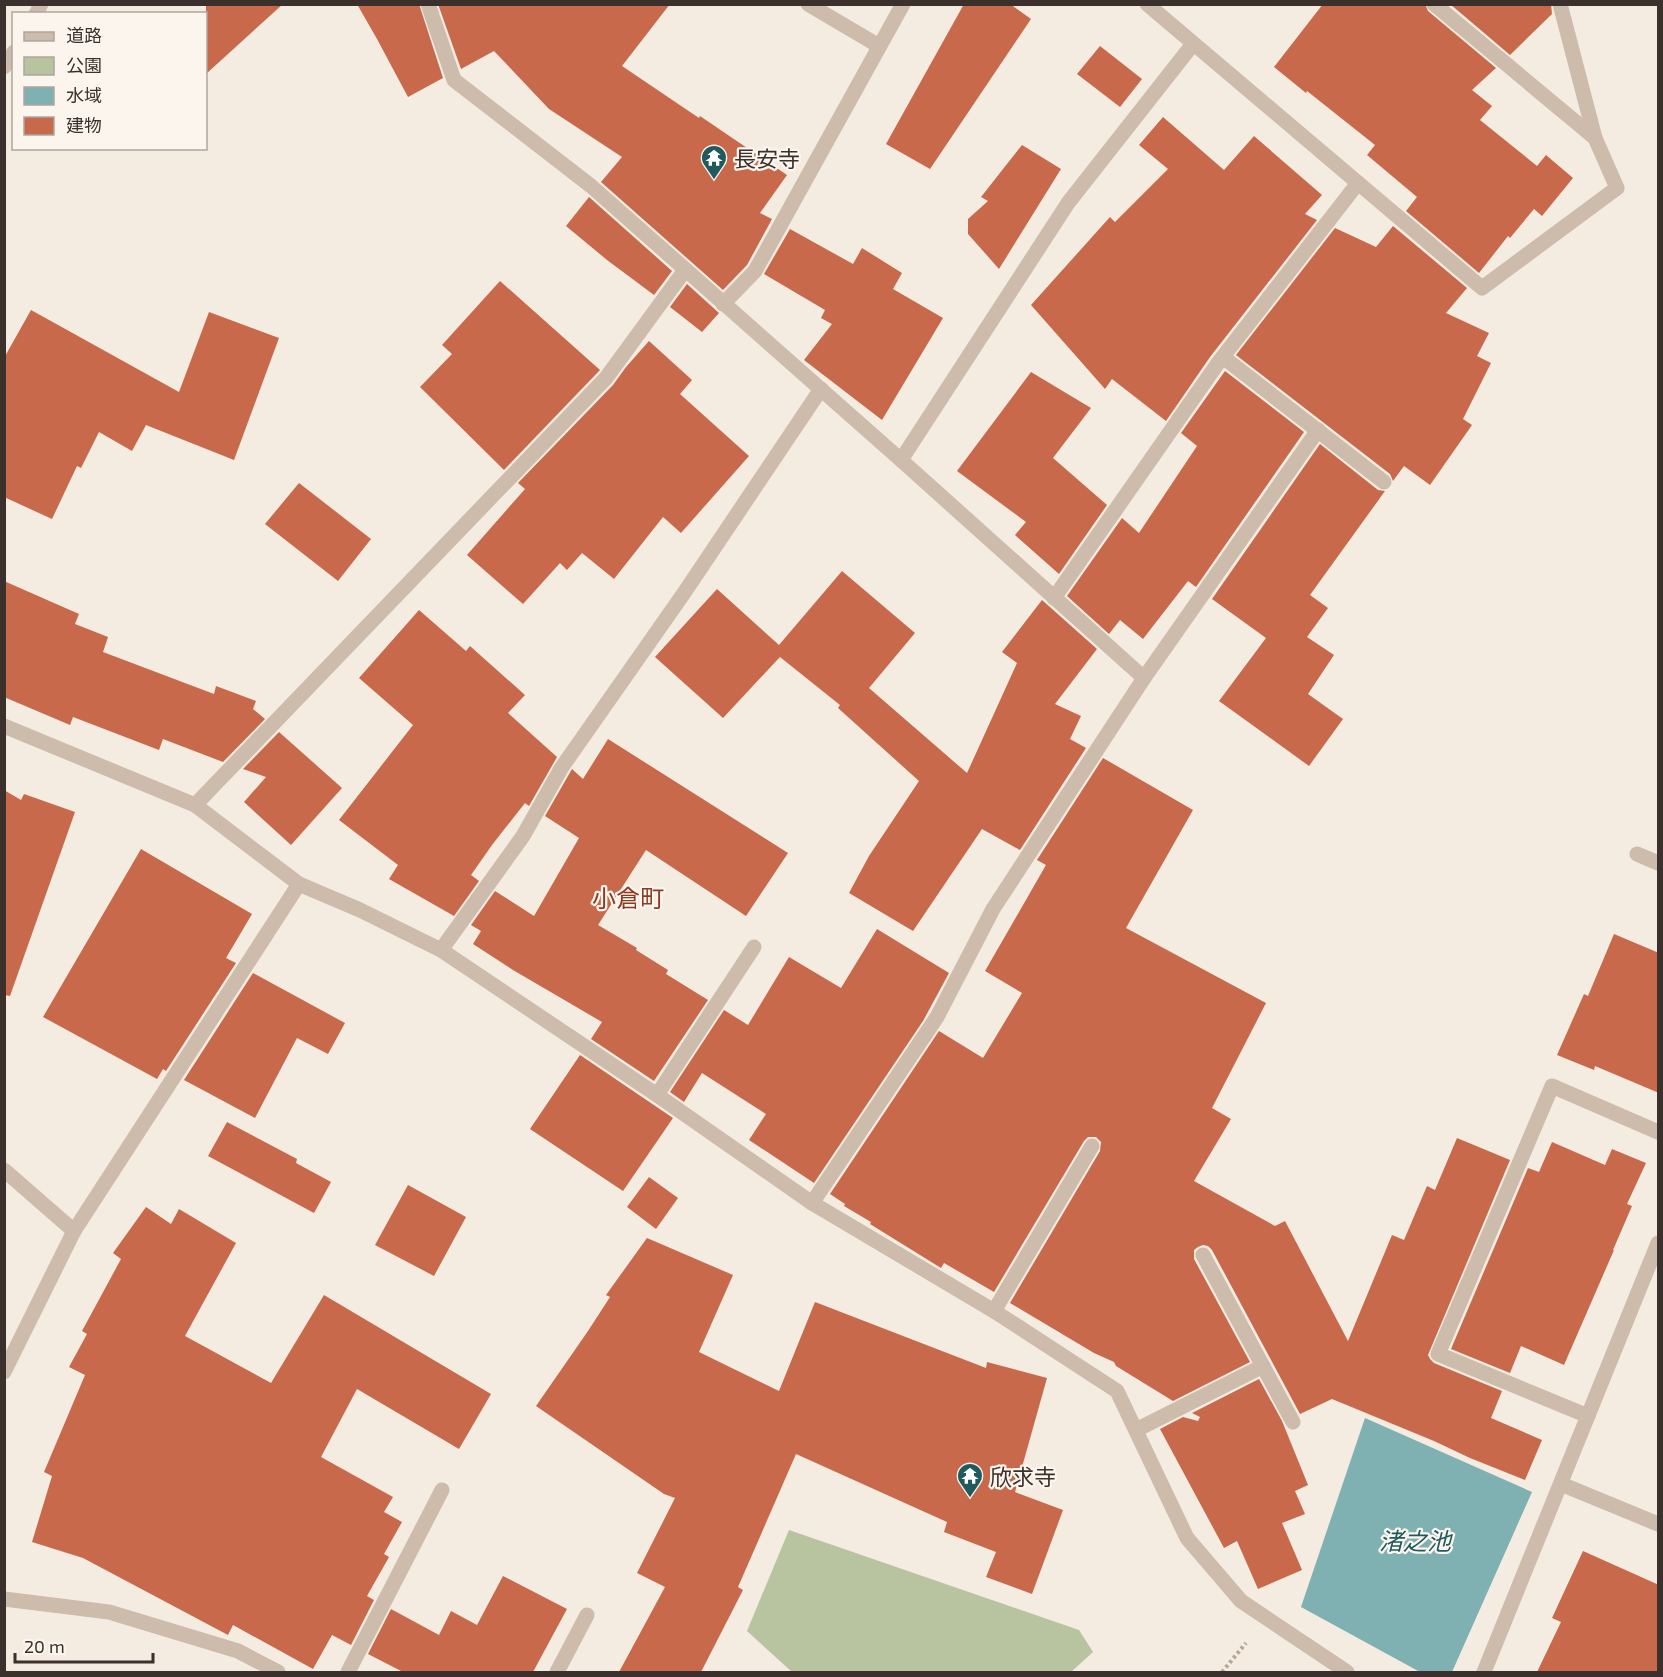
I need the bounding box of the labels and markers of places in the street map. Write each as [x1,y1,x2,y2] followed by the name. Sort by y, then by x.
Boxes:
[699,143,729,181] temple icon: 長安寺
[734,145,800,171] place label: 長安寺
[955,1461,985,1499] temple icon: 欣求寺
[990,1463,1056,1489] place label: 欣求寺

